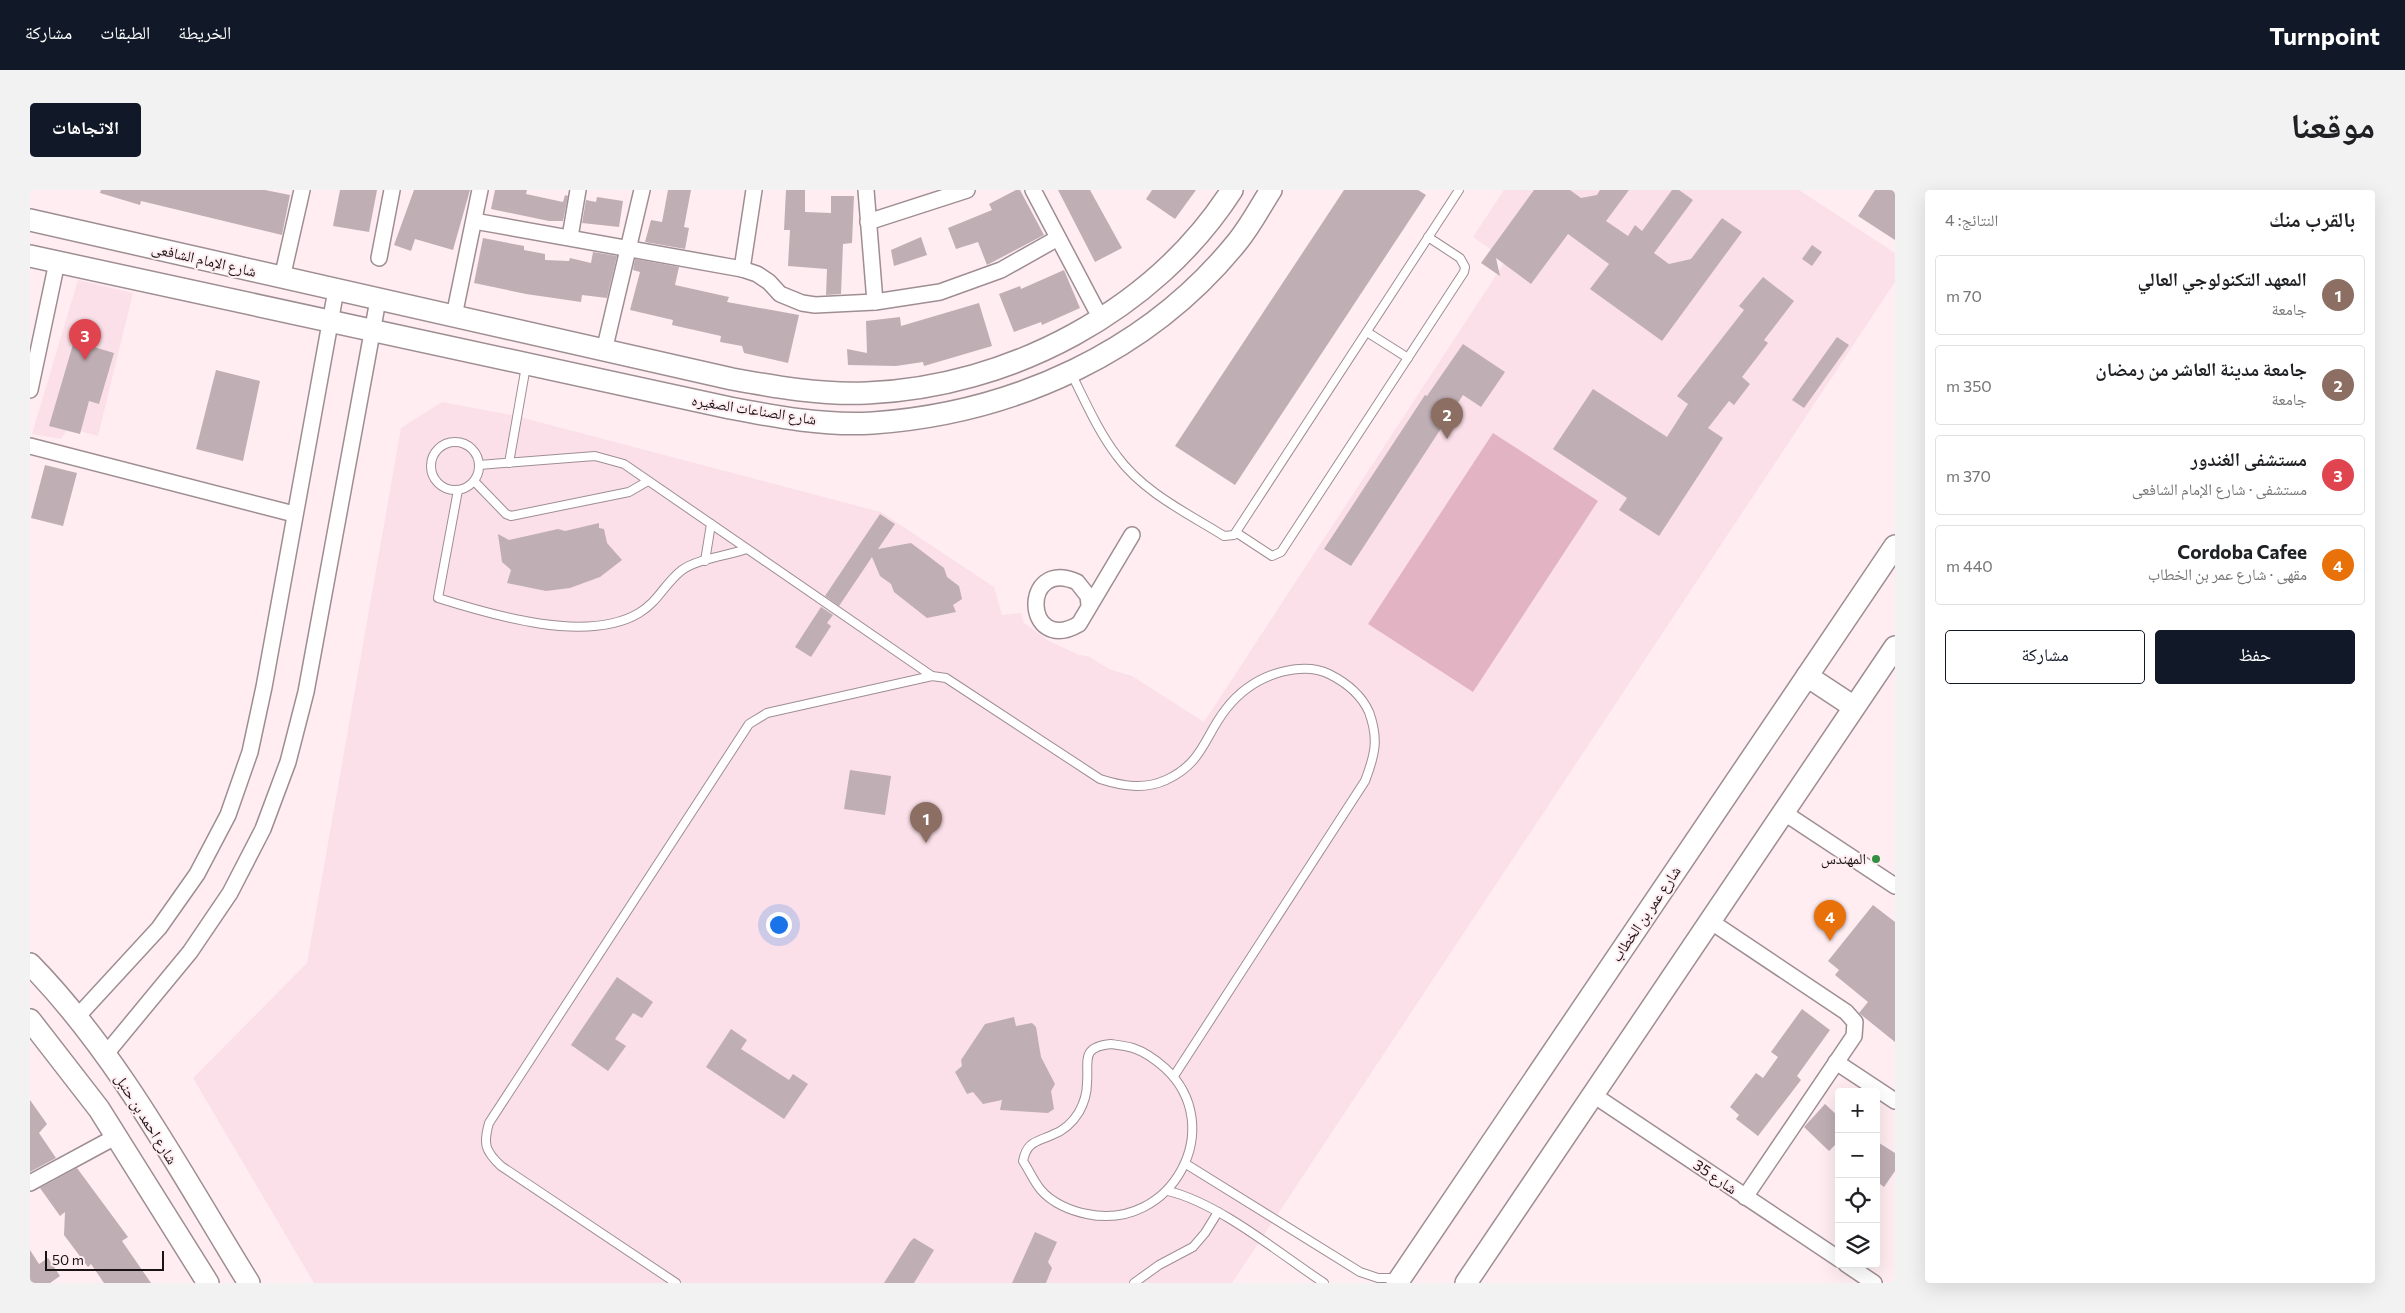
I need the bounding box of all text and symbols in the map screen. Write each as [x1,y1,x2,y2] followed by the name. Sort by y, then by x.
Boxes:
[25,21,72,43] text: مشاركة
[100,21,150,43] text: الطبقات
[178,21,231,43] text: الخريطة
[2269,21,2380,50] text: Turnpoint
[2290,102,2375,145] text: موقعنا
[30,103,141,157] button: الاتجاهات
[2269,206,2355,231] text: بالقرب منك
[1945,210,1998,229] text: النتائج: 4
[150,238,258,282] street label: شارع الإمام الشافعى
[2137,267,2307,290] text: المعهد التكنولوجي العالي
[1946,286,1982,305] text: 70 m
[2334,286,2342,305] text: 1
[2272,299,2307,318] text: جامعة
[69,319,101,360] pin: 3
[2095,357,2307,380] text: جامعة مدينة العاشر من رمضان
[1946,376,1992,395] text: 350 m
[2333,376,2343,395] text: 2
[2272,389,2307,408] text: جامعة
[690,390,818,430] street label: شارع الصناعات الصغيره
[1431,398,1463,439] pin: 2
[2191,447,2307,470] text: مستشفى الغندور
[1946,466,1991,485] text: 370 m
[2333,466,2343,485] text: 3
[2132,479,2307,498] text: مستشفى · شارع الإمام الشافعى
[2177,540,2307,563] text: Cordoba Cafee
[1946,556,1993,575] text: 440 m
[2333,556,2343,575] text: 4
[2148,564,2307,583] text: مقهى · شارع عمر بن الخطاب
[1945,630,2145,684] button: مشاركة
[2155,630,2355,684] button: حفظ
[910,802,942,843] pin: 1
[1821,849,1866,869] place label: المهندس
[1870,853,1882,865] marker: المهندس
[1607,862,1686,966] street label: شارع عمر بن الخطاب
[1814,900,1846,941] pin: 4
[766,912,792,938] your location
[110,1070,182,1168] street label: شارع احمد بن حنبل
[1835,1088,1880,1268] map controls
[1835,1088,1880,1133] button: +
[1835,1133,1880,1178] button: −
[1689,1155,1741,1199] street label: شارع 35
[1835,1178,1880,1223] button: locate
[1835,1223,1880,1268] button: layers
[45,1248,164,1271] scale bar
[52,1251,84,1268] text: 50 m

